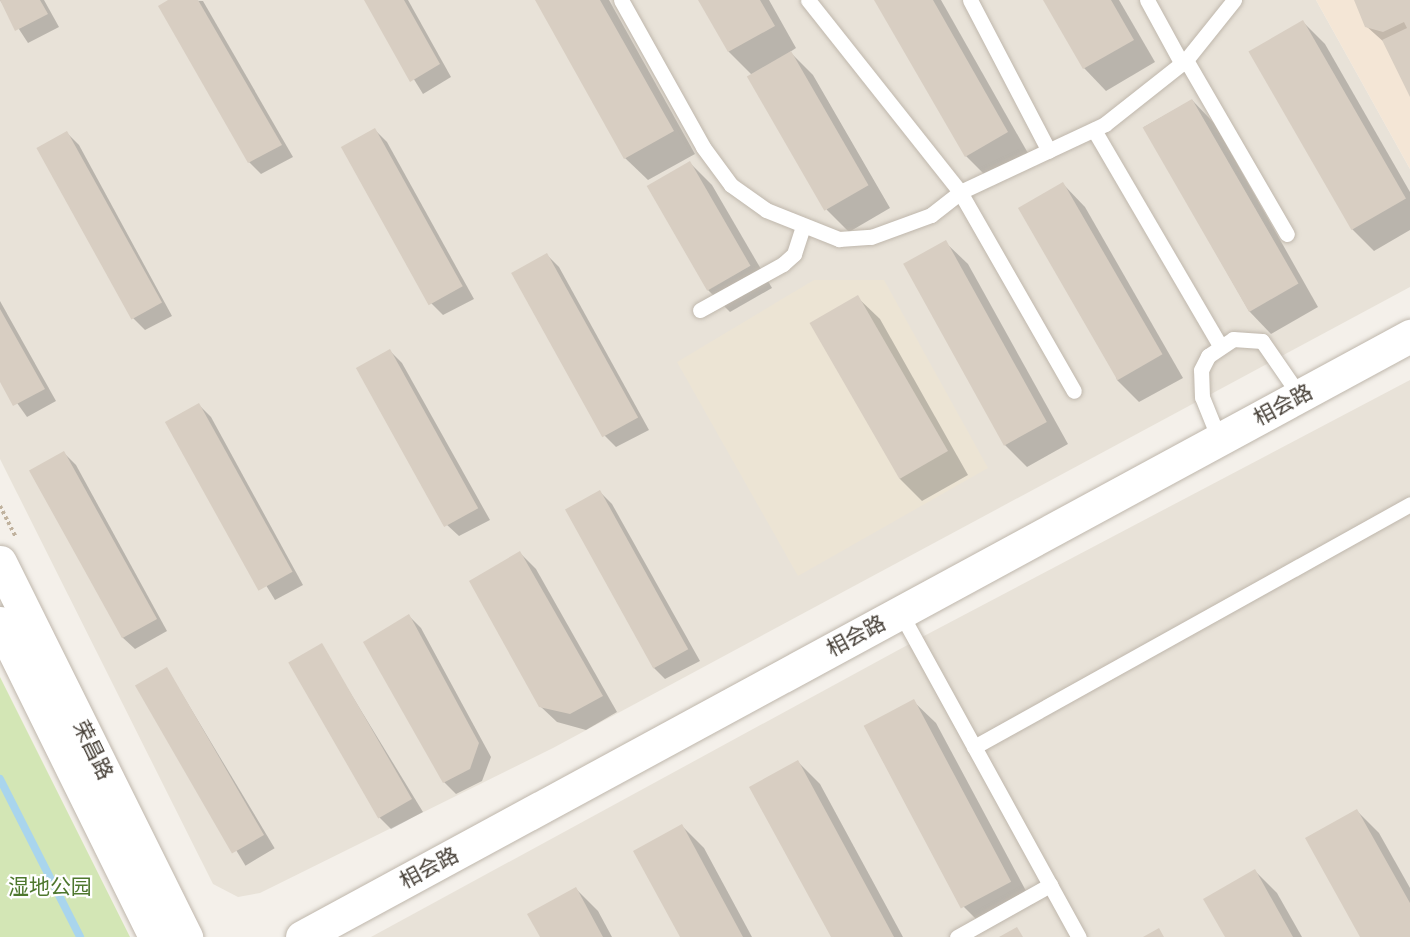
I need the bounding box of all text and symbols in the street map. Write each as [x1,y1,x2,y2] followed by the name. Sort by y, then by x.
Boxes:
[1249,379,1317,431] street label: 相会路
[822,610,890,662] street label: 相会路
[68,716,118,784] street label: 荣昌路
[395,842,463,894] street label: 相会路
[8,874,92,900] park label: 湿地公园

